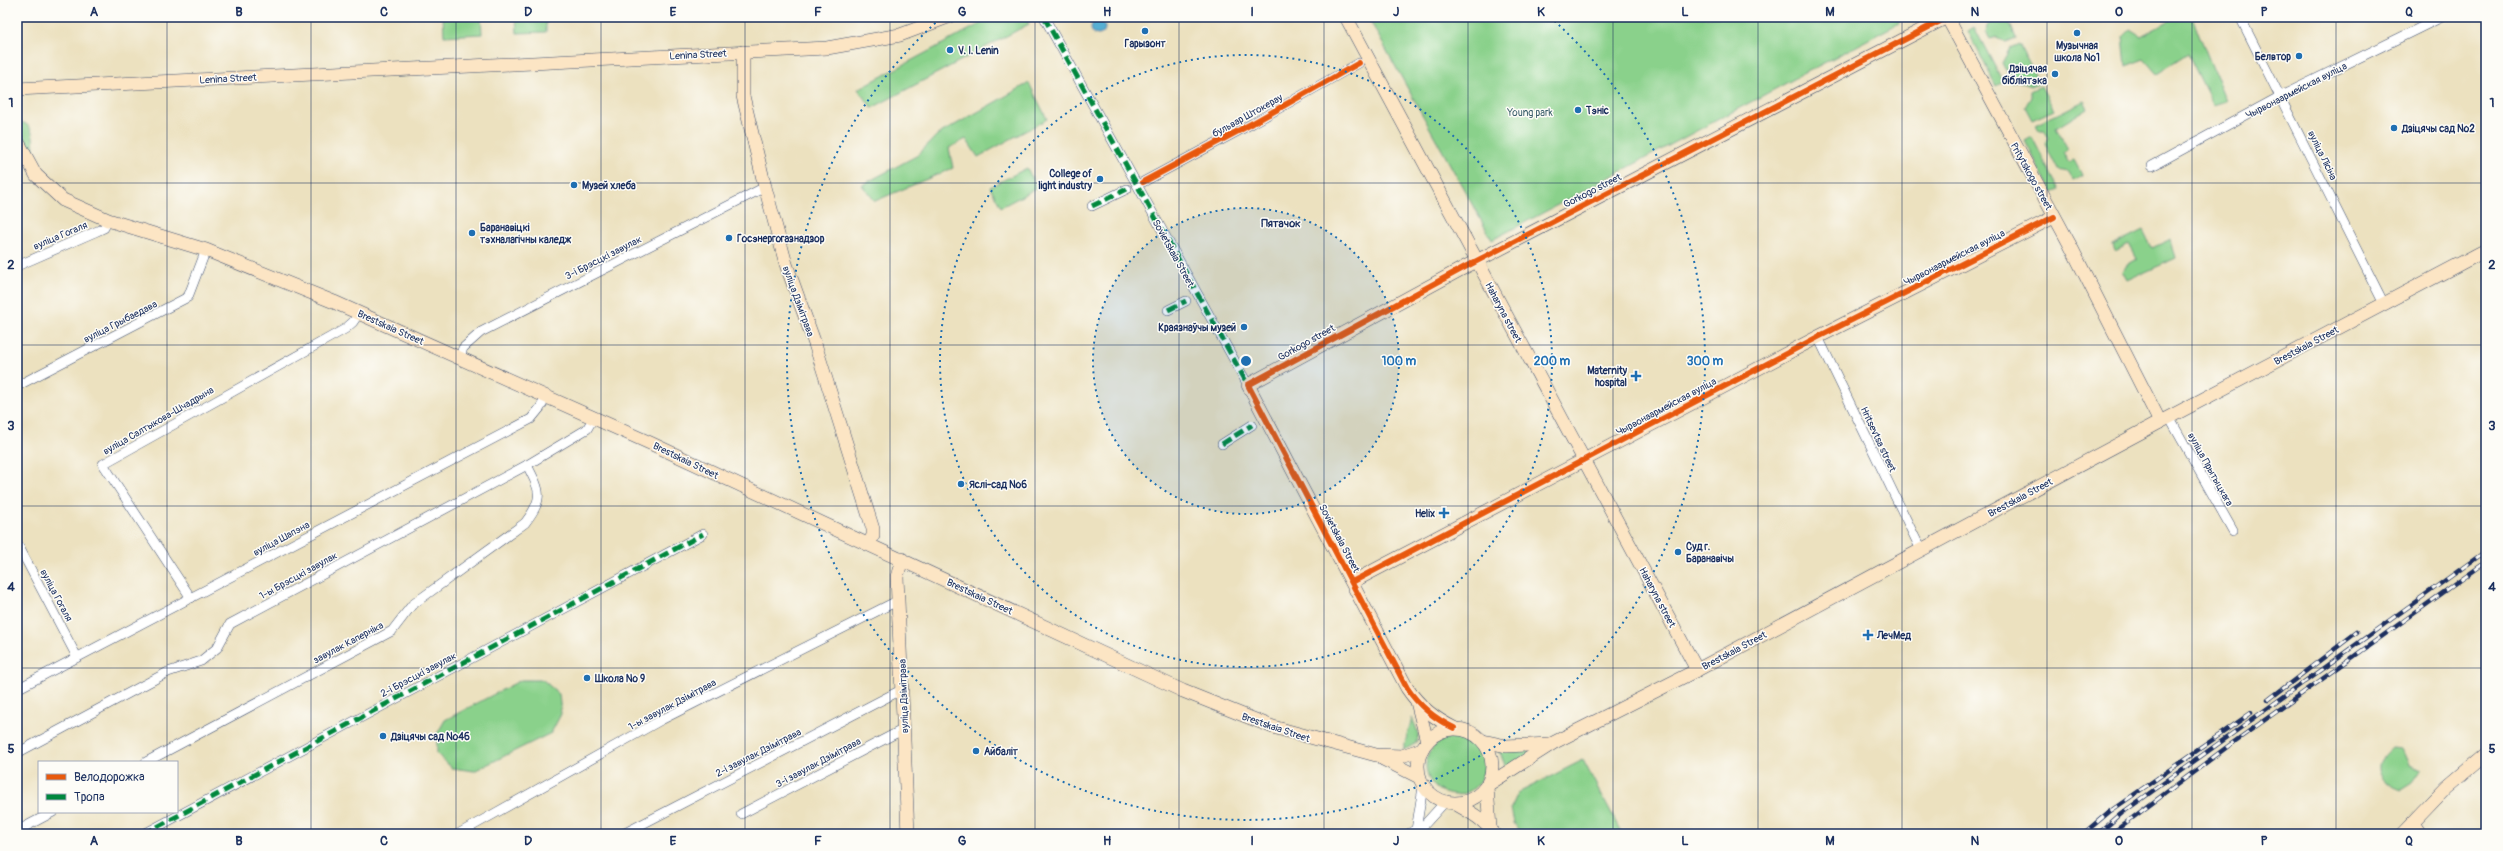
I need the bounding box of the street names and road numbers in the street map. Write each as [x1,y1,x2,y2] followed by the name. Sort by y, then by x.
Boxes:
[669,47,728,62] street label: Lenina Street
[2244,60,2349,122] street label: Чырвонаармейская вуліца
[199,71,258,86] street label: Lenina Street
[1210,91,1285,140] street label: бульвар Штокерау
[2305,129,2339,182] street label: вуліца Лісіна
[2008,141,2055,213] street label: Pritytskogo street
[1561,171,1624,211] street label: Gorkogo street
[1150,218,1197,290] street label: Sovietskaia Street
[32,219,89,253] street label: вуліца Гогаля
[1902,227,2007,289] street label: Чырвонаармейская вуліца
[563,233,644,282] street label: 3-і Брэсцкі завулак
[780,264,817,339] street label: вуліца Дзімітрава
[1482,280,1524,345] street label: Haharyna street
[82,298,159,346] street label: вуліца Грыбаедава
[356,308,427,348] street label: Brestskaia Street
[1276,322,1338,364] street label: Gorkogo street
[2272,323,2342,368] street label: Brestskaia Street
[1614,375,1719,438] street label: Чырвонаармейская вуліца
[101,384,216,458] street label: вуліца Салтыкова-Шчадрына
[1858,405,1899,475] street label: Hritsevtsa street
[2185,431,2235,509] street label: вуліца Прытыцкага
[651,440,721,482] street label: Brestskaia Street
[1986,475,2056,520] street label: Brestskaia Street
[1316,502,1363,575] street label: Sovietskaia Street
[251,519,312,559] street label: вуліца Шапэна
[258,550,339,602] street label: 1-ы Брэсцкі завулак
[1636,565,1678,630] street label: Haharyna street
[37,567,75,624] street label: вуліца Гогаля
[945,576,1015,618] street label: Brestskaia Street
[311,619,386,666] street label: завулак Каперніка
[1700,628,1770,673] street label: Brestskaia Street
[379,650,458,700] street label: 2-і Брэсцкі завулак
[897,658,911,733] street label: вуліца Дзімітрава
[627,677,719,733] street label: 1-ы завулак Дзімітрава
[1240,711,1312,746] street label: Brestskaia Street
[714,726,804,780] street label: 2-і завулак Дзімітрава
[774,735,863,790] street label: 3-і завулак Дзімітрава

